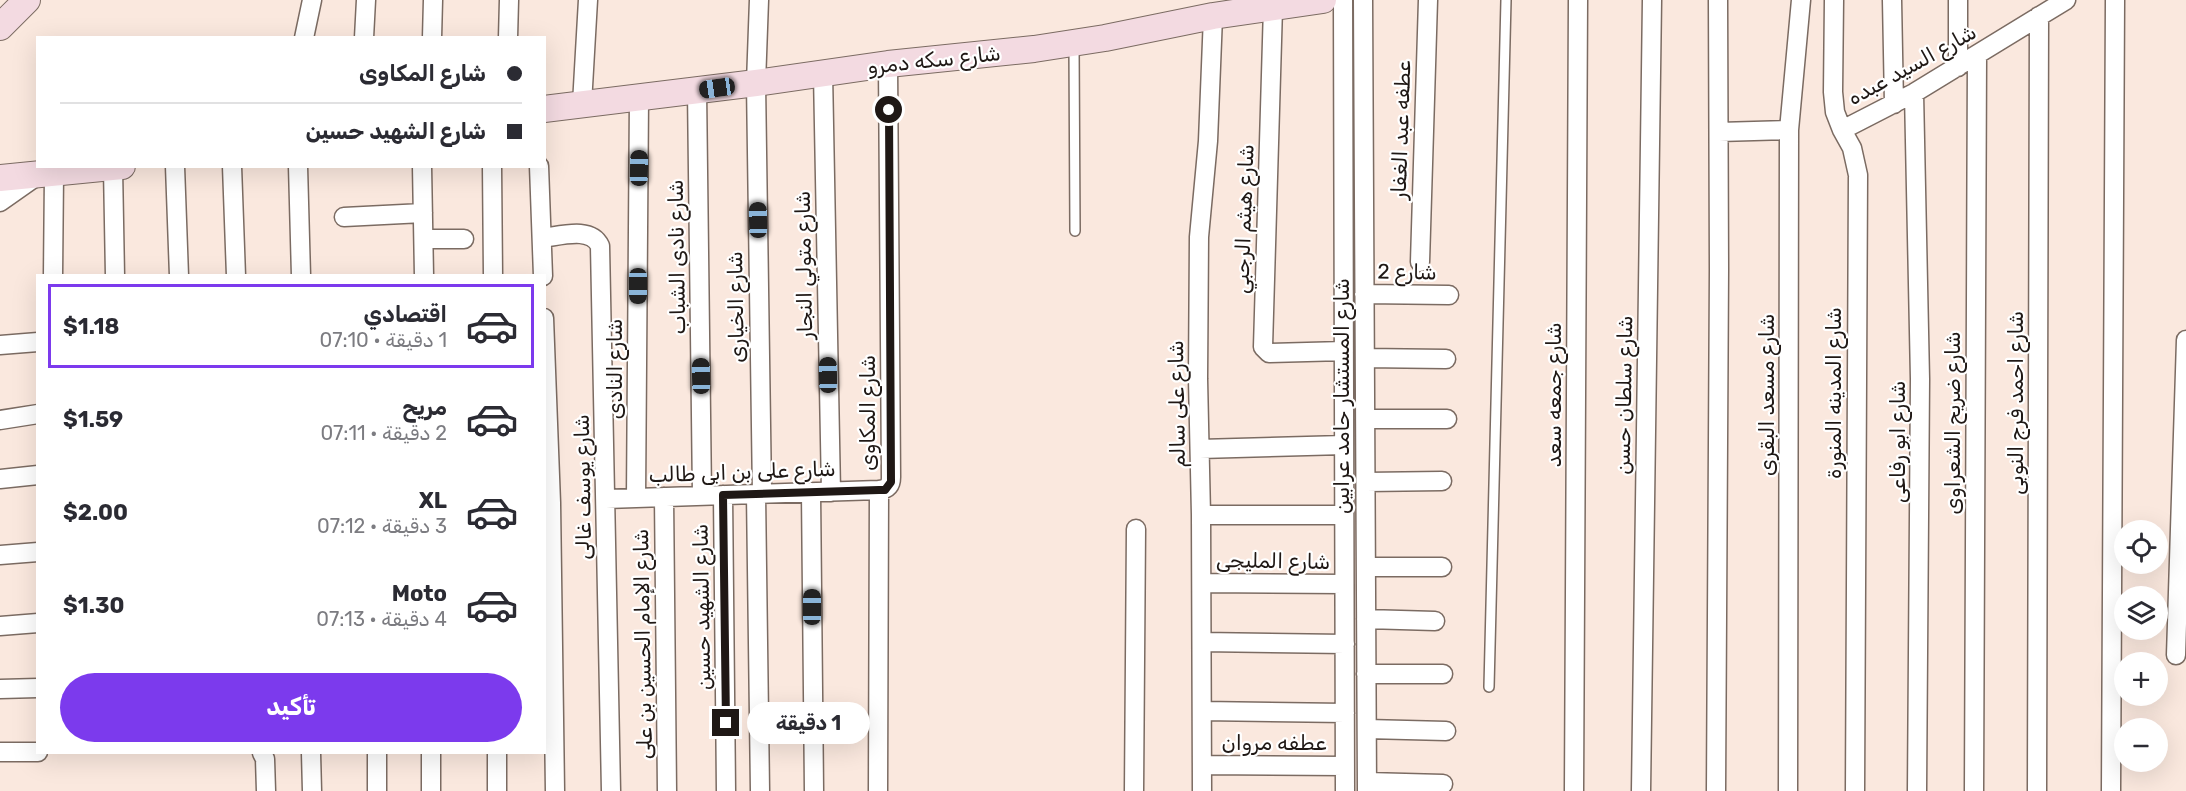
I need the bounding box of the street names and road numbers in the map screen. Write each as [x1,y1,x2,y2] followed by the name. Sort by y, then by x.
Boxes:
[1843,19,1981,112] street label: شارع السيد عبده
[866,40,1002,81] street label: شارع سكه دمرو
[1386,60,1415,202] street label: عطفه عبد الغفار
[1228,144,1263,294] street label: شارع هيثم الرجبي
[663,179,692,335] street label: شارع نادى الشباب
[790,190,821,342] street label: شارع متولي النجار
[722,251,751,363] street label: شارع الخيارى
[1377,258,1437,287] street label: شارع 2
[1329,278,1356,514] street label: شارع المستشار حامد عرابين
[1821,307,1848,479] street label: شارع المدينه المنورة
[2003,311,2030,495] street label: شارع احمد فرج النوبى
[1754,314,1781,476] street label: شارع مسعد البقرى
[1610,315,1639,475] street label: شارع سلطان حسن
[602,319,629,419] street label: شارع النادى
[1541,322,1568,468] street label: شارع جمعه سعد
[1940,331,1967,515] street label: شارع ضريح الشعراوى
[1163,340,1192,468] street label: شارع على سالم
[855,355,882,471] street label: شارع المكاوى
[1885,381,1912,503] street label: شارع ابو رفاعى
[569,414,598,560] street label: شارع يوسف غالى
[648,456,836,489] street label: شارع على بن ابى طالب
[688,524,717,690] street label: شارع الشهيد حسين
[628,528,659,760] street label: شارع الإمام الحسين بن على
[1216,547,1330,576] street label: شارع المليجى
[1222,730,1326,756] street label: عطفه مروان

